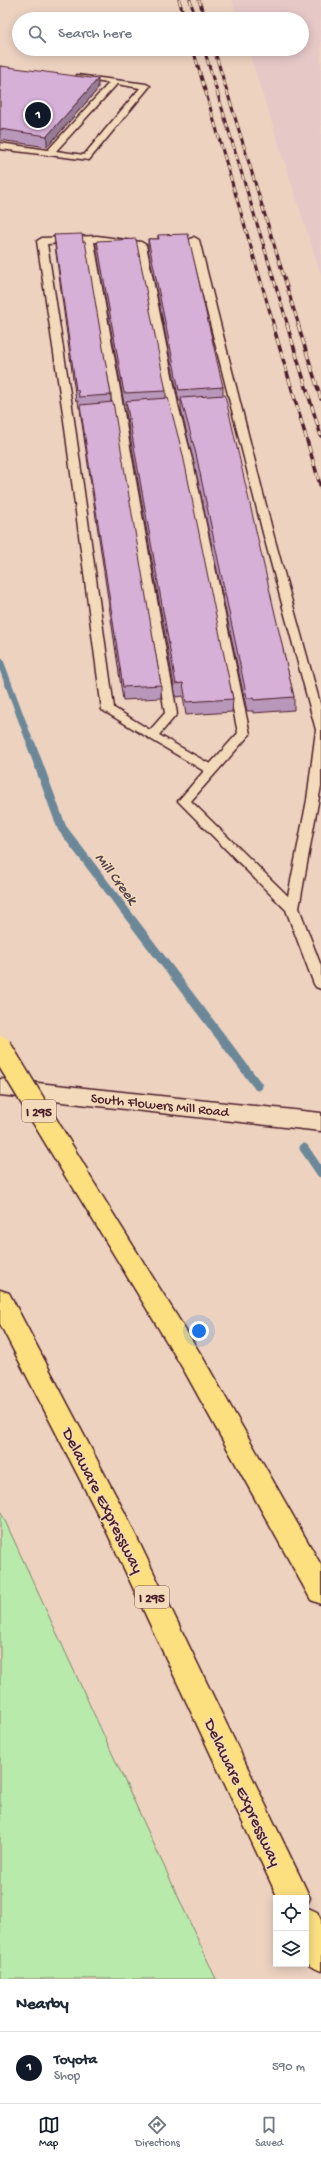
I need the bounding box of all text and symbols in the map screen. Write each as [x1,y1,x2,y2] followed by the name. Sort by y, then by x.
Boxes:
[12,12,309,56] search box
[26,23,48,45] icon: search
[58,25,132,43] text: Search here
[25,100,51,130] pin: 1
[90,850,141,909] water label: Mill Creek
[90,1091,231,1122] street label: South Flowers Mill Road
[22,1100,56,1122] road number: I 295
[189,1321,209,1341] your location
[55,1424,147,1578] street label: Delaware Expressway
[135,1586,169,1608] road number: I 295
[198,1715,285,1871] street label: Delaware Expressway
[273,1895,309,1967] map controls
[273,1895,309,1931] button: locate
[273,1931,309,1967] button: layers
[16,1995,69,2015] text: Nearby
[54,2051,97,2069] text: Toyota
[26,2060,32,2075] text: 1
[272,2060,305,2075] text: 590 m
[54,2069,80,2084] text: Shop
[38,2114,60,2150] tab: Map
[135,2114,180,2150] tab: Directions
[255,2114,283,2150] tab: Saved

